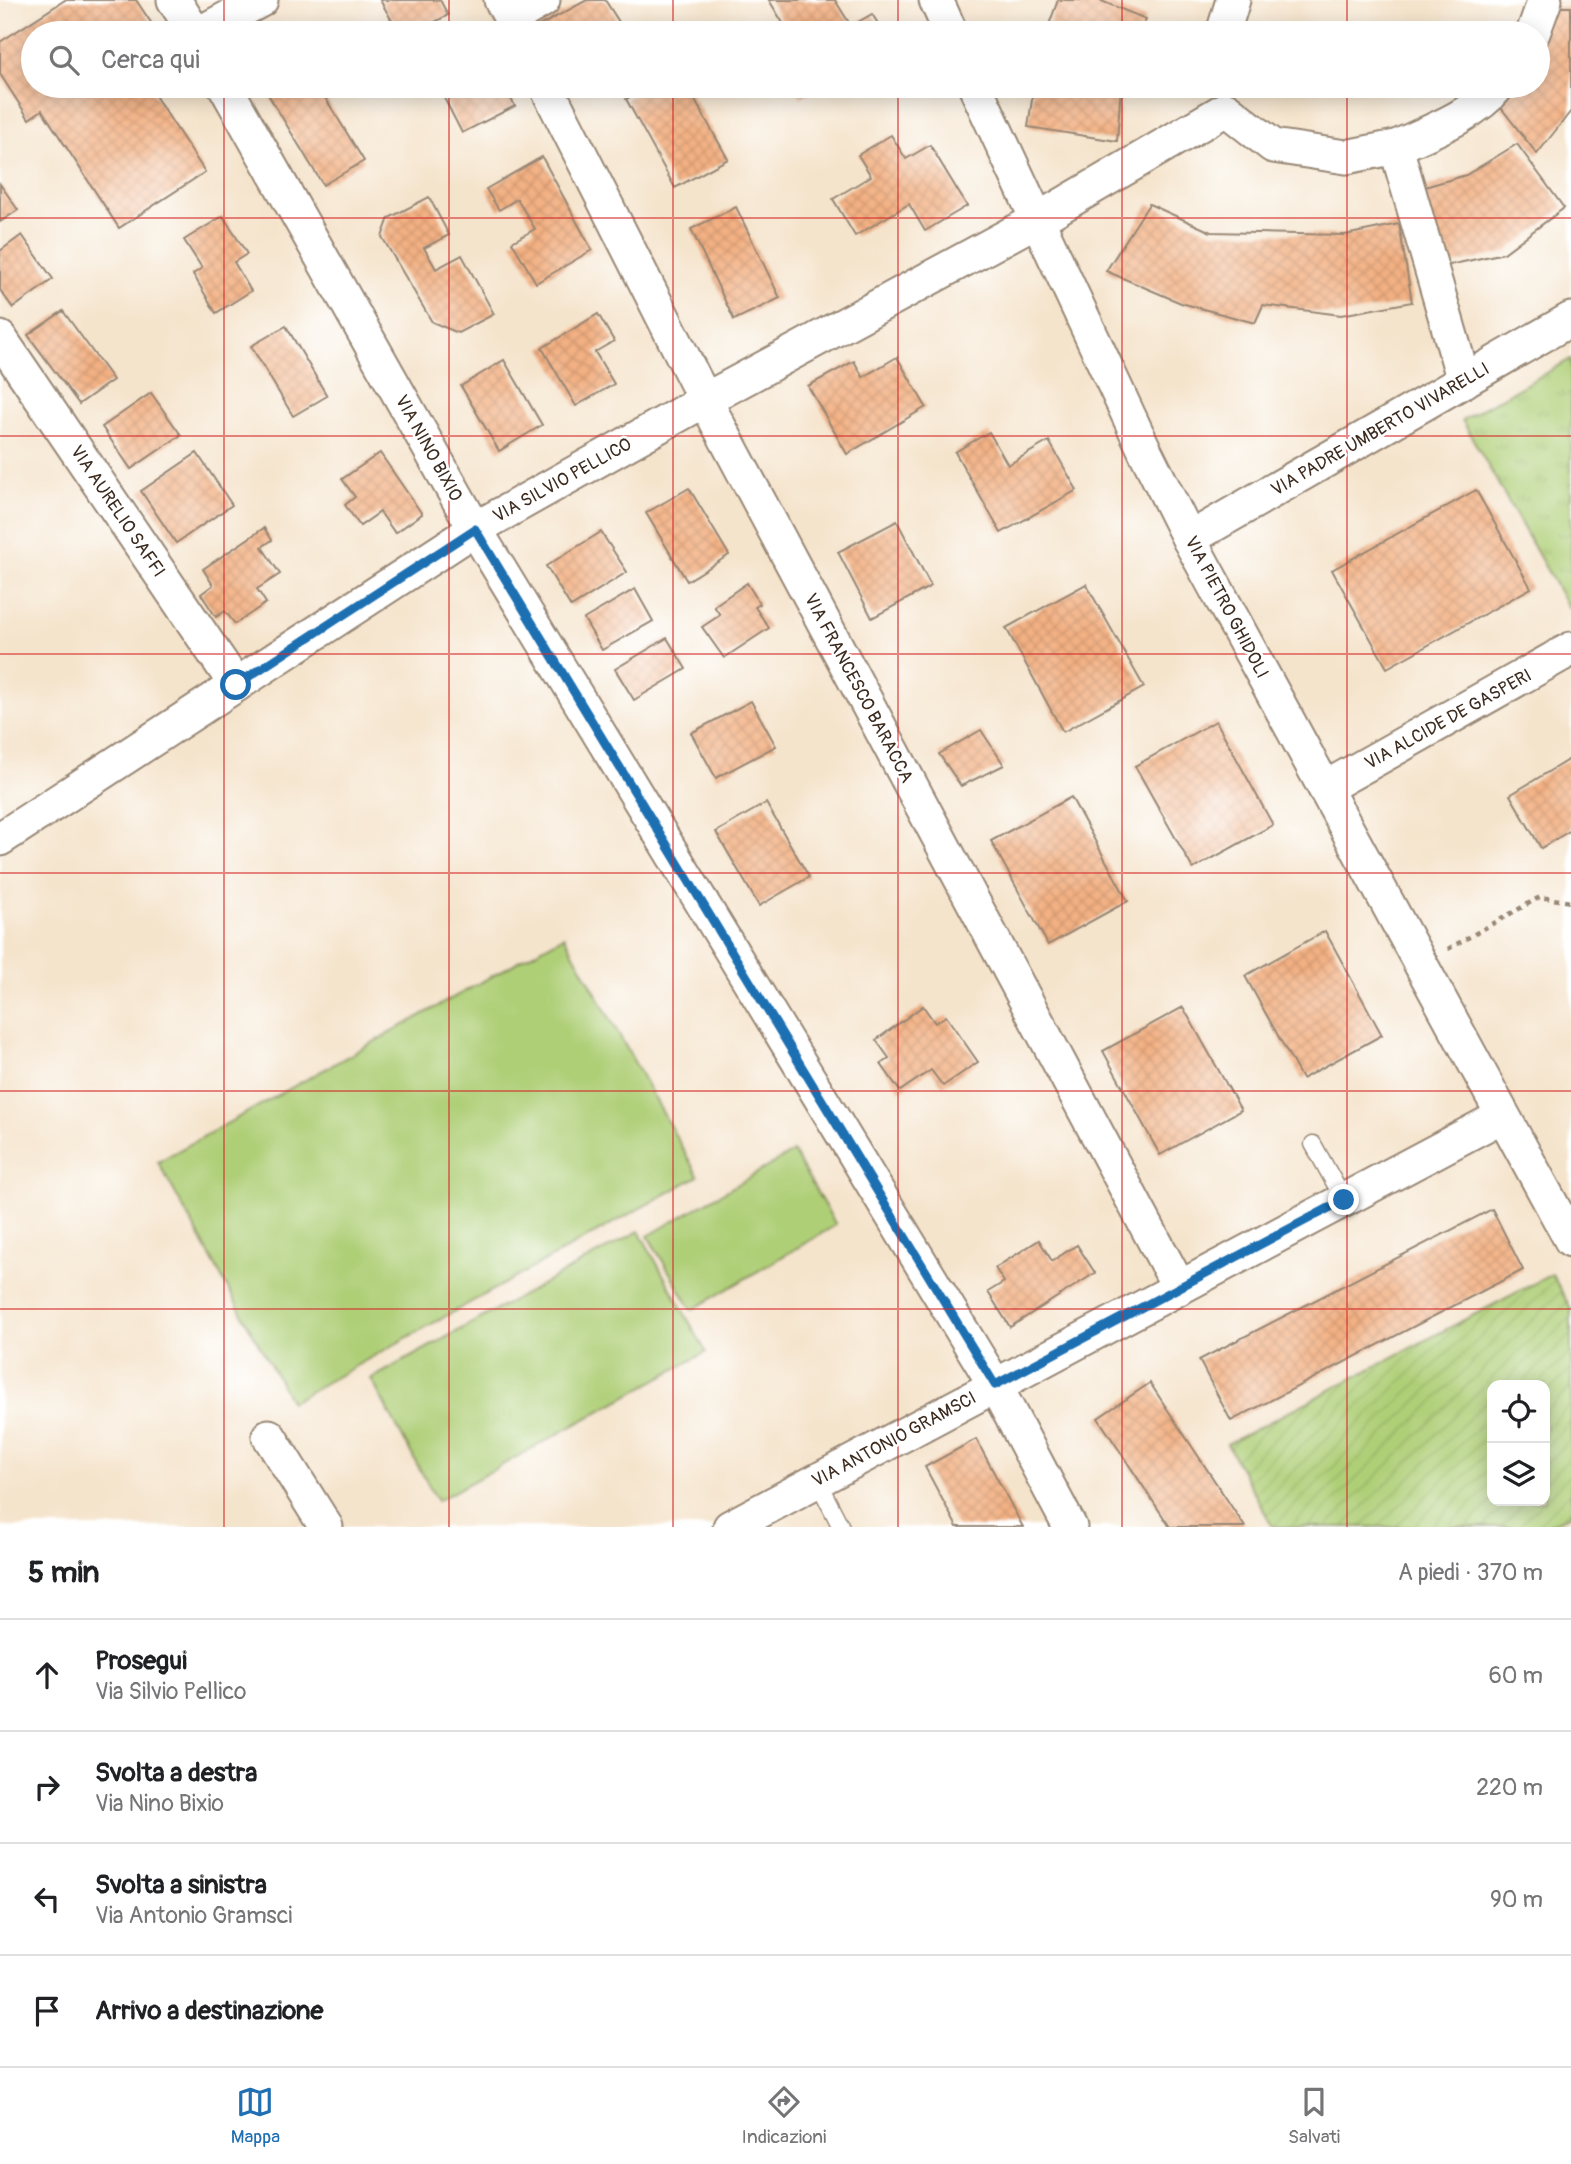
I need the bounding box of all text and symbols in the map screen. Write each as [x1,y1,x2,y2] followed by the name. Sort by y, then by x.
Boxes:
[21,21,1550,98] search box
[45,41,83,79] icon: search
[101,44,200,76] text: Cerca qui
[1267,357,1494,501] street label: VIA PADRE UMBERTO VIVARELLI
[390,391,467,505] street label: VIA NINO BIXIO
[489,433,636,528] street label: VIA SILVIO PELLICO
[65,441,170,582] street label: VIA AURELIO SAFFI
[1179,532,1274,682] street label: VIA PIETRO GHIDOLI
[799,590,918,787] street label: VIA FRANCESCO BARACCA
[1361,664,1536,775] street label: VIA ALCIDE DE GASPERI
[220,669,251,700] route start
[1328,1184,1359,1215] route end
[1487,1380,1550,1506] map controls
[1487,1380,1550,1443] button: locate
[808,1386,980,1493] street label: VIA ANTONIO GRAMSCI
[1487,1443,1550,1506] button: layers
[28,1554,99,1591] text: 5 min
[1398,1558,1543,1587] text: A piedi · 370 m
[95,1645,187,1677] text: Prosegui
[28,1656,66,1694] icon: ahead
[1488,1661,1543,1690] text: 60 m
[95,1677,246,1706] text: Via Silvio Pellico
[95,1757,257,1789] text: Svolta a destra
[28,1768,66,1806] icon: right
[1476,1773,1543,1802] text: 220 m
[95,1789,224,1818] text: Via Nino Bixio
[95,1869,267,1901] text: Svolta a sinistra
[28,1880,66,1918] icon: left
[1490,1885,1543,1914] text: 90 m
[95,1901,292,1930] text: Via Antonio Gramsci
[28,1992,66,2030] icon: arrive
[95,1995,323,2027] text: Arrivo a destinazione
[231,2083,280,2149] tab: Mappa
[742,2083,826,2149] tab: Indicazioni
[1288,2083,1340,2149] tab: Salvati

